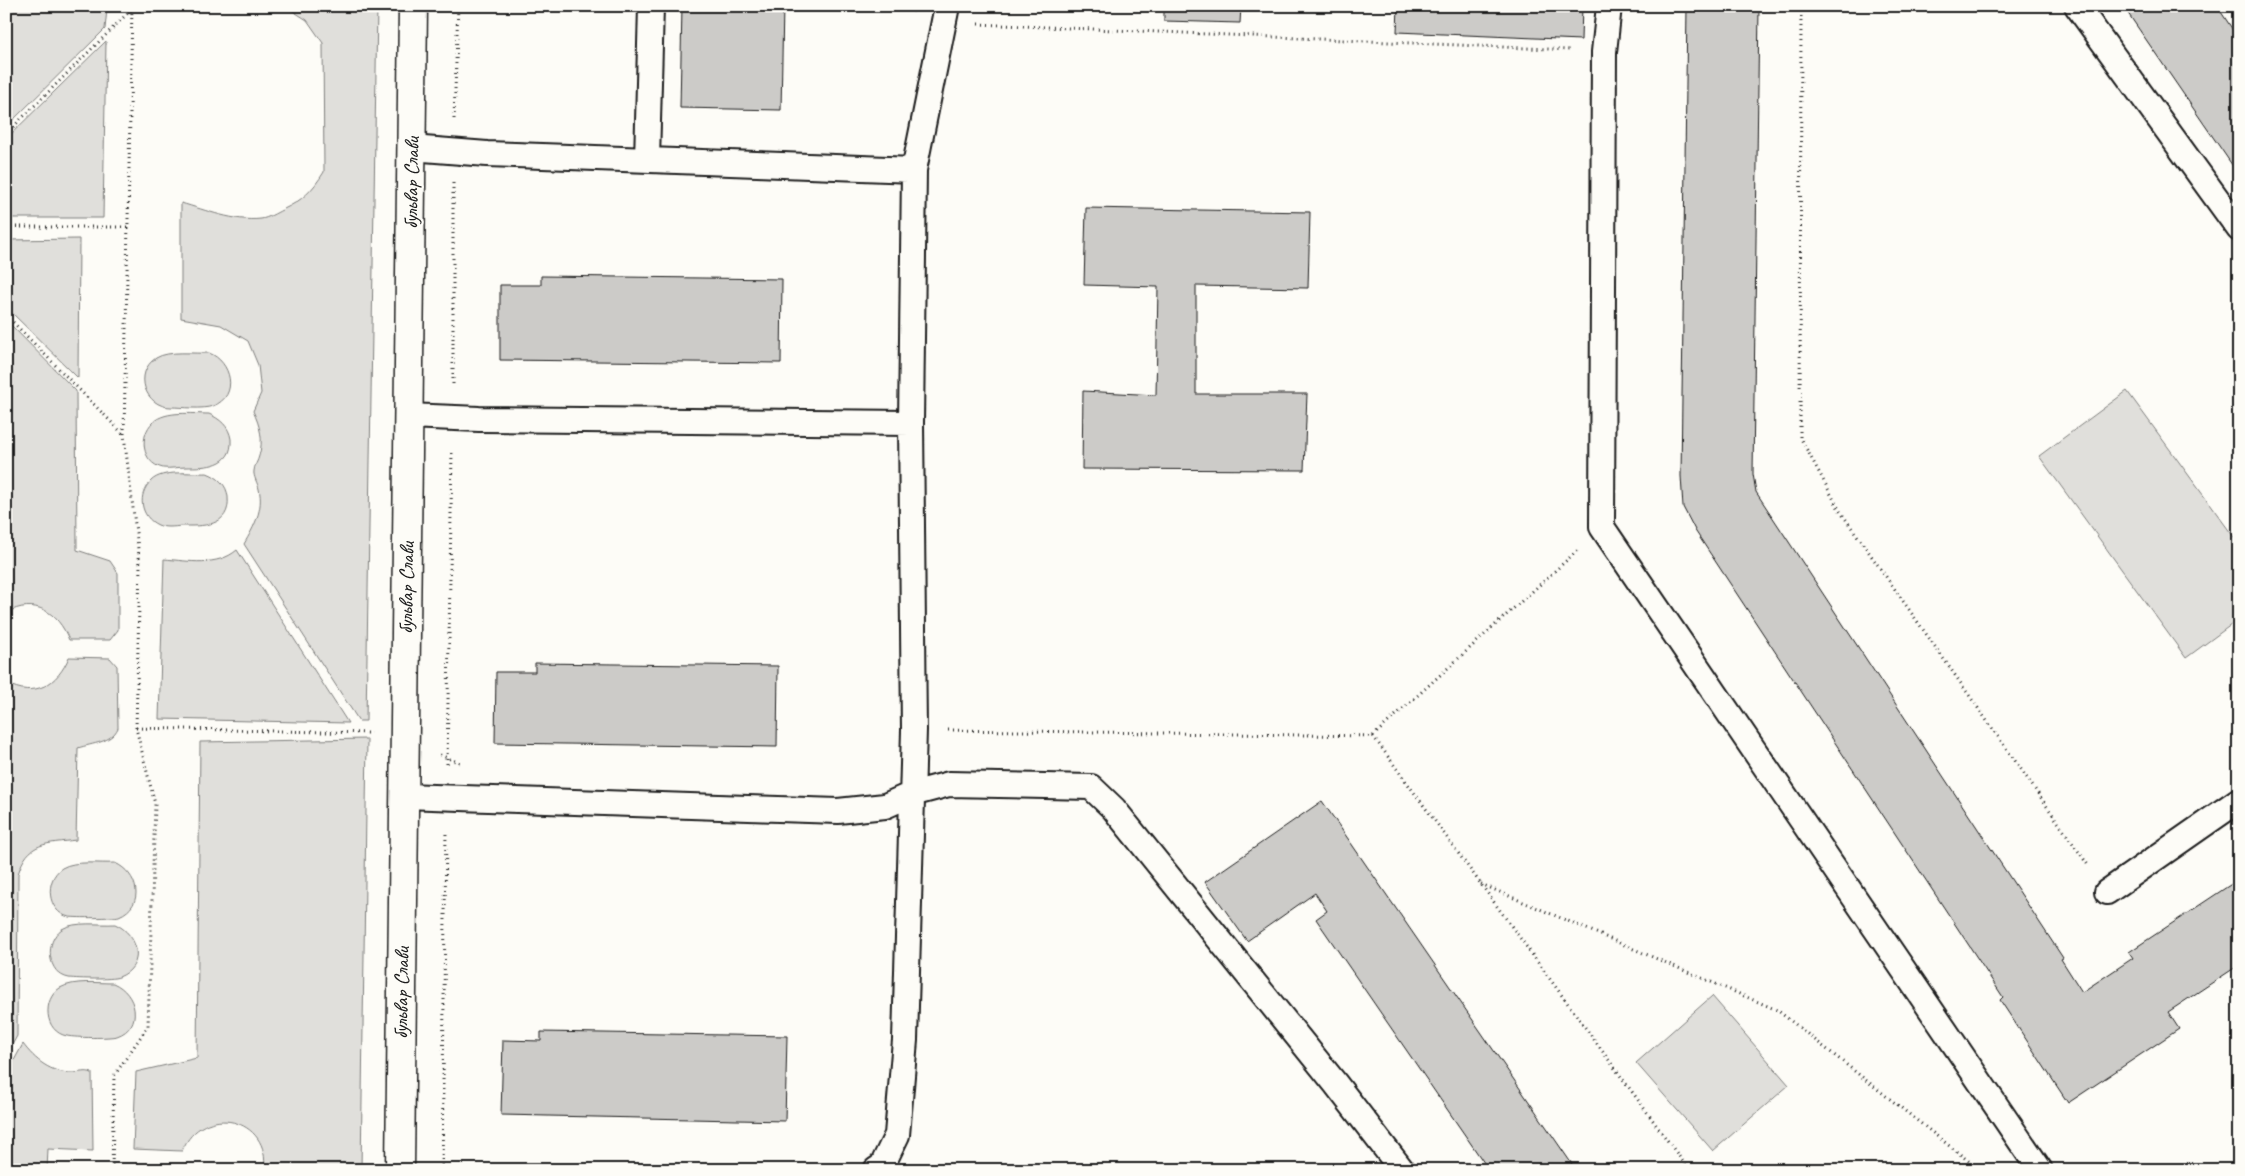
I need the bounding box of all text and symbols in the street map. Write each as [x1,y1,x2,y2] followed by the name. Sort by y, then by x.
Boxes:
[397,135,425,229] street label: бульвар Слави
[392,540,420,634] street label: бульвар Слави
[387,945,415,1039] street label: бульвар Слави

